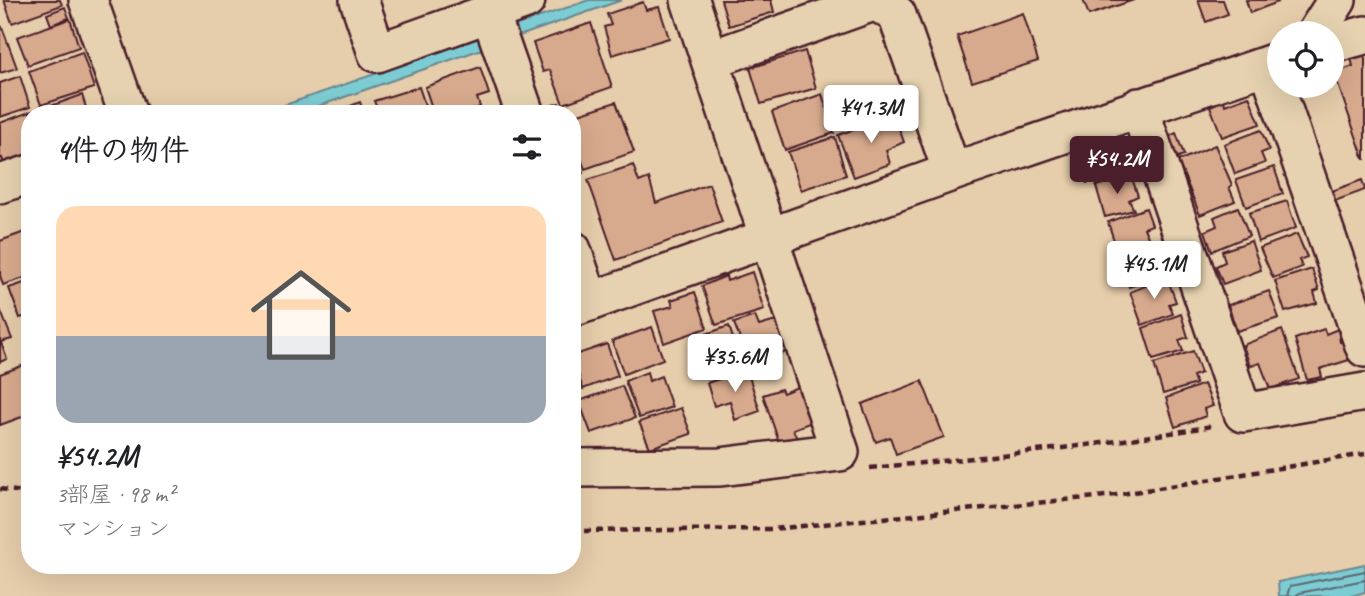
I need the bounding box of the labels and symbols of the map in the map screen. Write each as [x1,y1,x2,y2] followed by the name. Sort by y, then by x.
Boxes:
[814,86,928,145] pin: ¥41.3M
[1060,136,1174,196] pin: ¥54.2M
[1097,242,1211,301] pin: ¥45.1M
[678,334,792,394] pin: ¥35.6M

